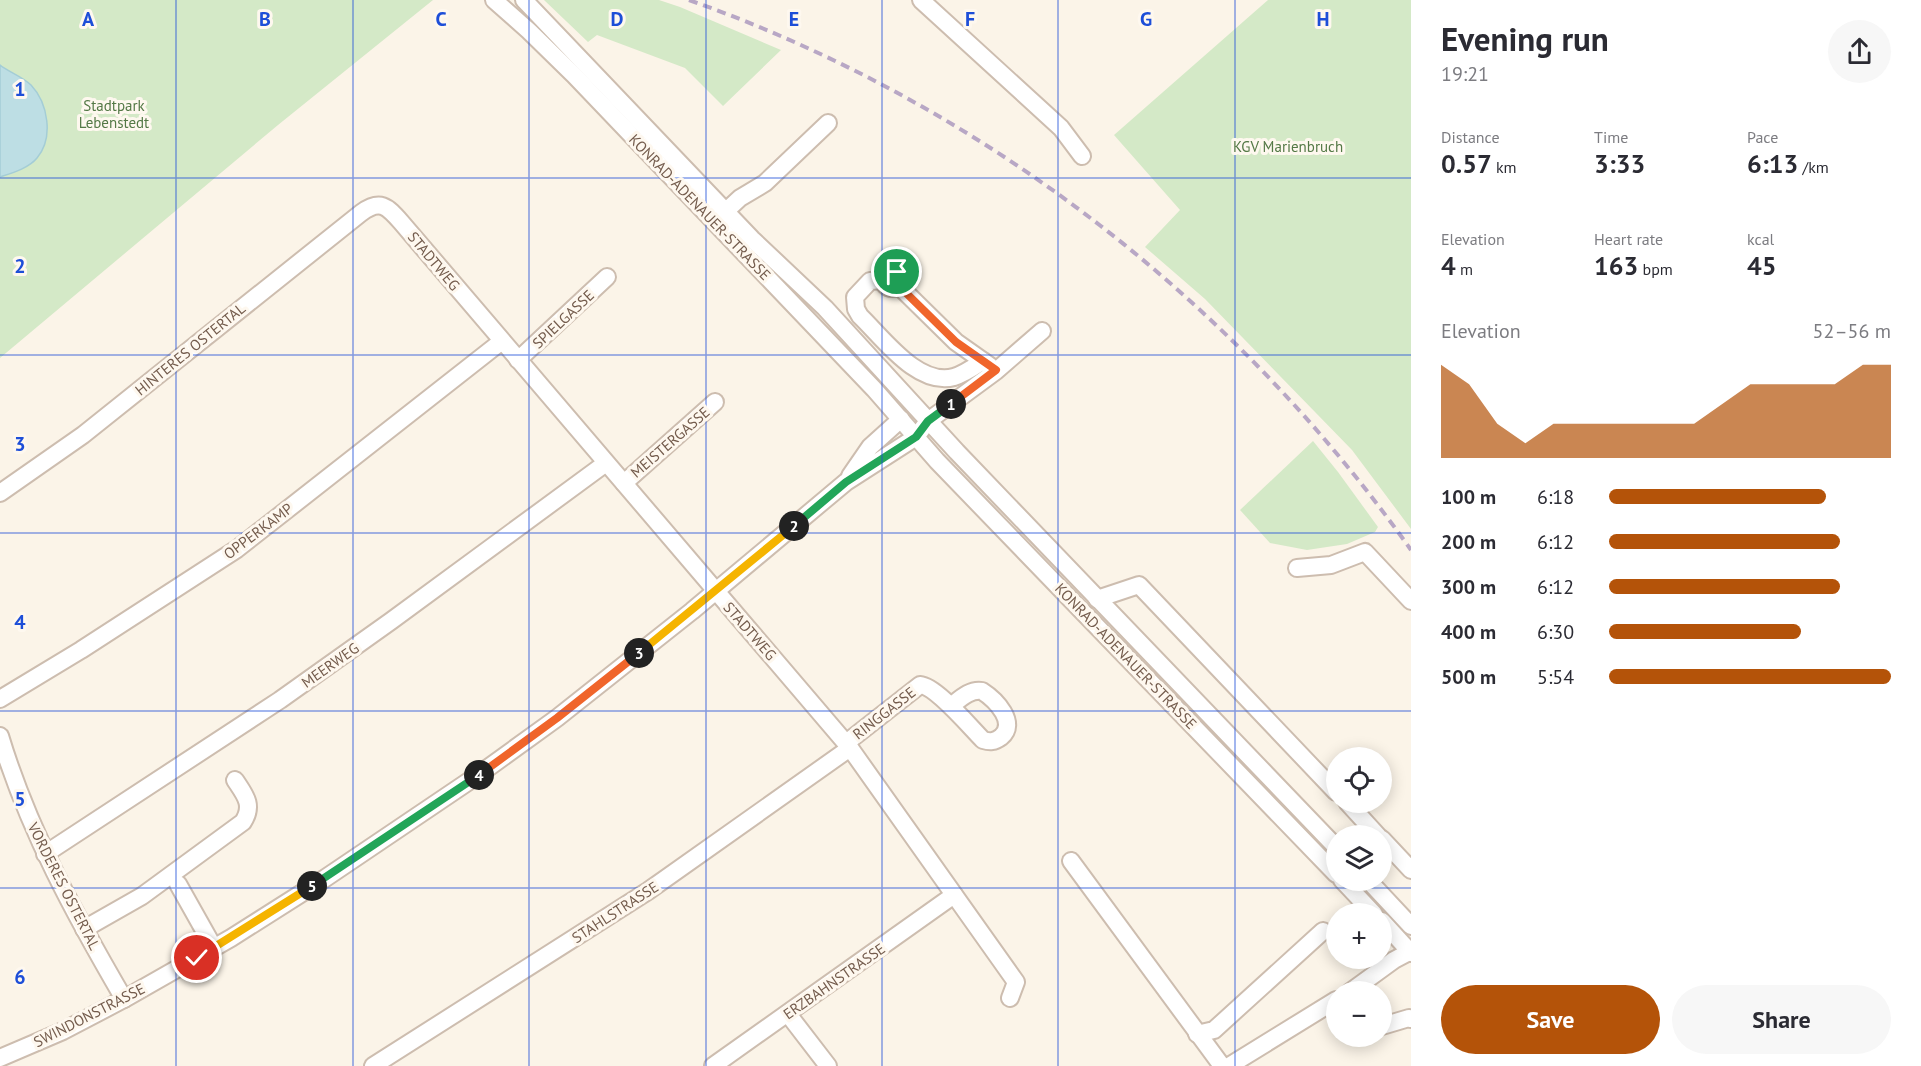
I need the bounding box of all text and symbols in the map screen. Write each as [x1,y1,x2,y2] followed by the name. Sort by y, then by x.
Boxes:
[82,6,95,32] text: A
[259,6,271,32] text: B
[435,6,447,32] text: C
[611,6,624,32] text: D
[789,6,799,32] text: E
[965,6,975,32] text: F
[1140,6,1152,32] text: G
[1316,6,1330,32] text: H
[1441,17,1609,60] text: Evening run
[1828,20,1891,83] button: share
[1441,61,1489,87] text: 19:21
[14,76,26,102] text: 1
[79,96,149,132] park label: Stadtpark Lebenstedt
[1441,127,1500,147] text: Distance
[1594,127,1628,147] text: Time
[1747,127,1778,147] text: Pace
[625,130,775,284] street label: KONRAD-ADENAUER-STRASSE
[1233,137,1343,156] park label: KGV Marienbruch
[1441,147,1492,180] text: 0.57
[1594,147,1645,180] text: 3:33
[1747,147,1798,180] text: 6:13
[1492,157,1517,177] text: km
[1798,157,1829,177] text: /km
[404,228,464,294] street label: STADTWEG
[1441,229,1505,249] text: Elevation
[1594,229,1663,249] text: Heart rate
[1747,229,1774,249] text: kcal
[871,246,922,297] pin
[1441,249,1456,282] text: 4
[1594,249,1638,282] text: 163
[1747,249,1776,282] text: 45
[14,253,26,279] text: 2
[880,255,913,288] icon: arrive
[1456,259,1473,279] text: m
[1638,259,1673,279] text: bpm
[528,286,598,352] street label: SPIELGASSE
[131,299,249,399] street label: HINTERES OSTERTAL
[1441,318,1521,344] text: Elevation
[1813,318,1891,344] text: 52–56 m
[936,389,966,419] pin: 1
[946,394,956,414] text: 1
[626,402,714,482] street label: MEISTERGASSE
[14,431,26,457] text: 3
[1441,484,1496,510] text: 100 m
[1537,484,1574,510] text: 6:18
[220,499,296,563] street label: OPPERKAMP
[779,511,809,541] pin: 2
[789,516,799,536] text: 2
[1441,529,1496,555] text: 200 m
[1537,529,1574,555] text: 6:12
[1441,574,1496,600] text: 300 m
[1537,574,1574,600] text: 6:12
[1051,579,1201,733] street label: KONRAD-ADENAUER-STRASSE
[719,598,781,664] street label: STADTWEG
[14,609,26,635] text: 4
[1441,619,1496,645] text: 400 m
[1537,619,1574,645] text: 6:30
[298,638,362,692] street label: MEERWEG
[624,638,654,668] pin: 3
[634,643,644,663] text: 3
[1441,664,1496,690] text: 500 m
[1537,664,1574,690] text: 5:54
[849,683,919,743] street label: RINGGASSE
[1326,747,1392,1047] map controls
[1326,747,1392,813] button: locate
[464,760,494,790] pin: 4
[474,765,484,785] text: 4
[14,786,26,812] text: 5
[23,818,104,953] street label: VORDERES OSTERTAL
[1326,825,1392,891] button: layers
[297,871,327,901] pin: 5
[307,876,317,896] text: 5
[568,877,662,947] street label: STAHLSTRASSE
[1326,903,1392,969] button: +
[171,932,222,983] pin
[779,939,889,1023] street label: ERZBAHNSTRASSE
[180,941,213,974] icon: check
[14,964,26,990] text: 6
[30,979,148,1051] street label: SWINDONSTRASSE
[1326,981,1392,1047] button: −
[1441,985,1660,1054] button: Save
[1672,985,1891,1054] button: Share

